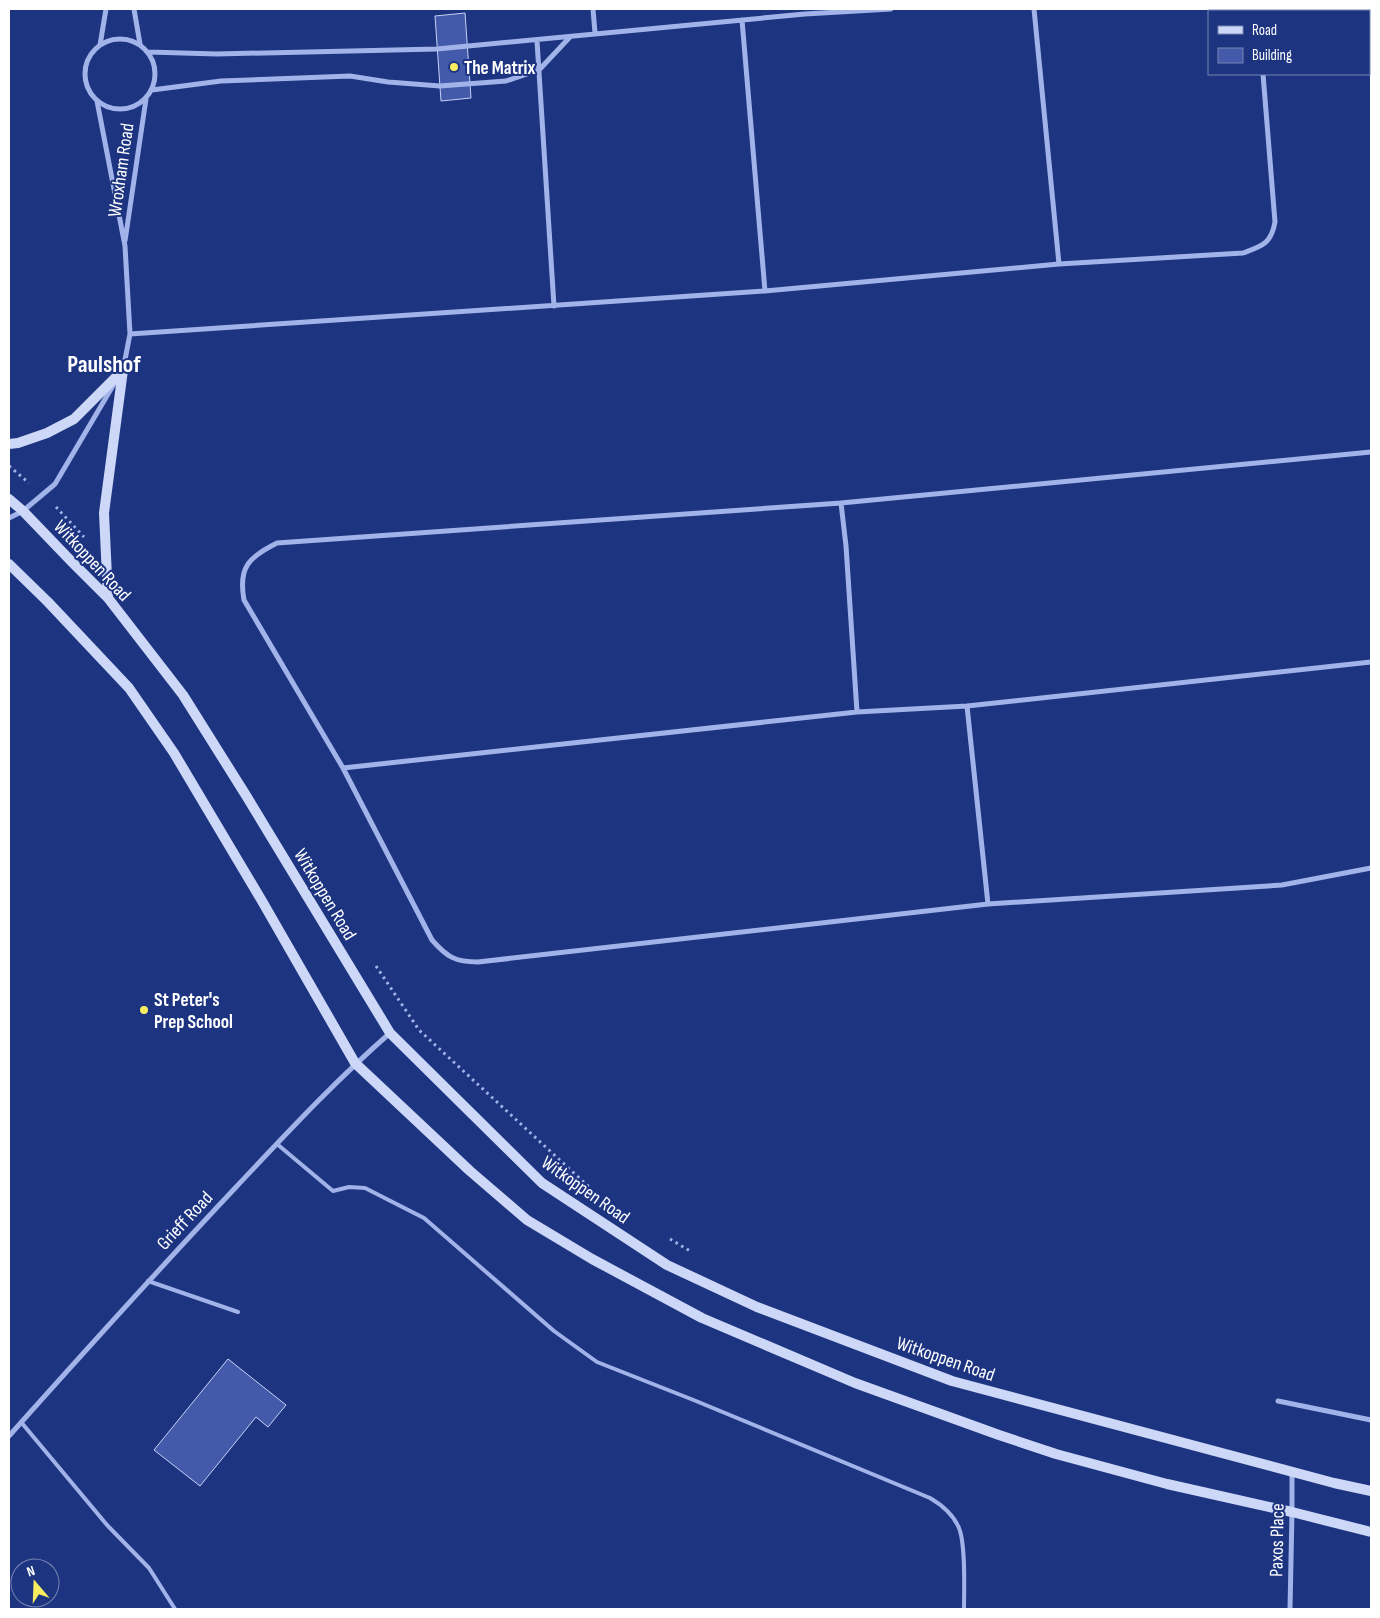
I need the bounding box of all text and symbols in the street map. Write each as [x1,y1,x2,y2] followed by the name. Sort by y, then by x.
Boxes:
[1208,10,1370,75] legend
[1252,21,1277,40] text: Road
[1252,46,1292,65] text: Building
[464,57,535,80] place label: The Matrix
[448,61,460,73] marker: The Matrix
[104,122,139,219] street label: Wroxham Road
[67,350,141,379] district label: Paulshof
[48,516,135,606] street label: Witkoppen Road
[288,845,361,945] street label: Witkoppen Road
[154,989,233,1034] place label: St Peter's Prep School
[138,1004,150,1016] marker: St Peter's Prep School
[536,1151,634,1229] street label: Witkoppen Road
[152,1187,218,1255] street label: Grieff Road
[893,1332,998,1387] street label: Witkoppen Road
[1265,1503,1290,1577] street label: Paxos Place
[10,1558,60,1608] north arrow
[25,1562,37,1580] text: N

